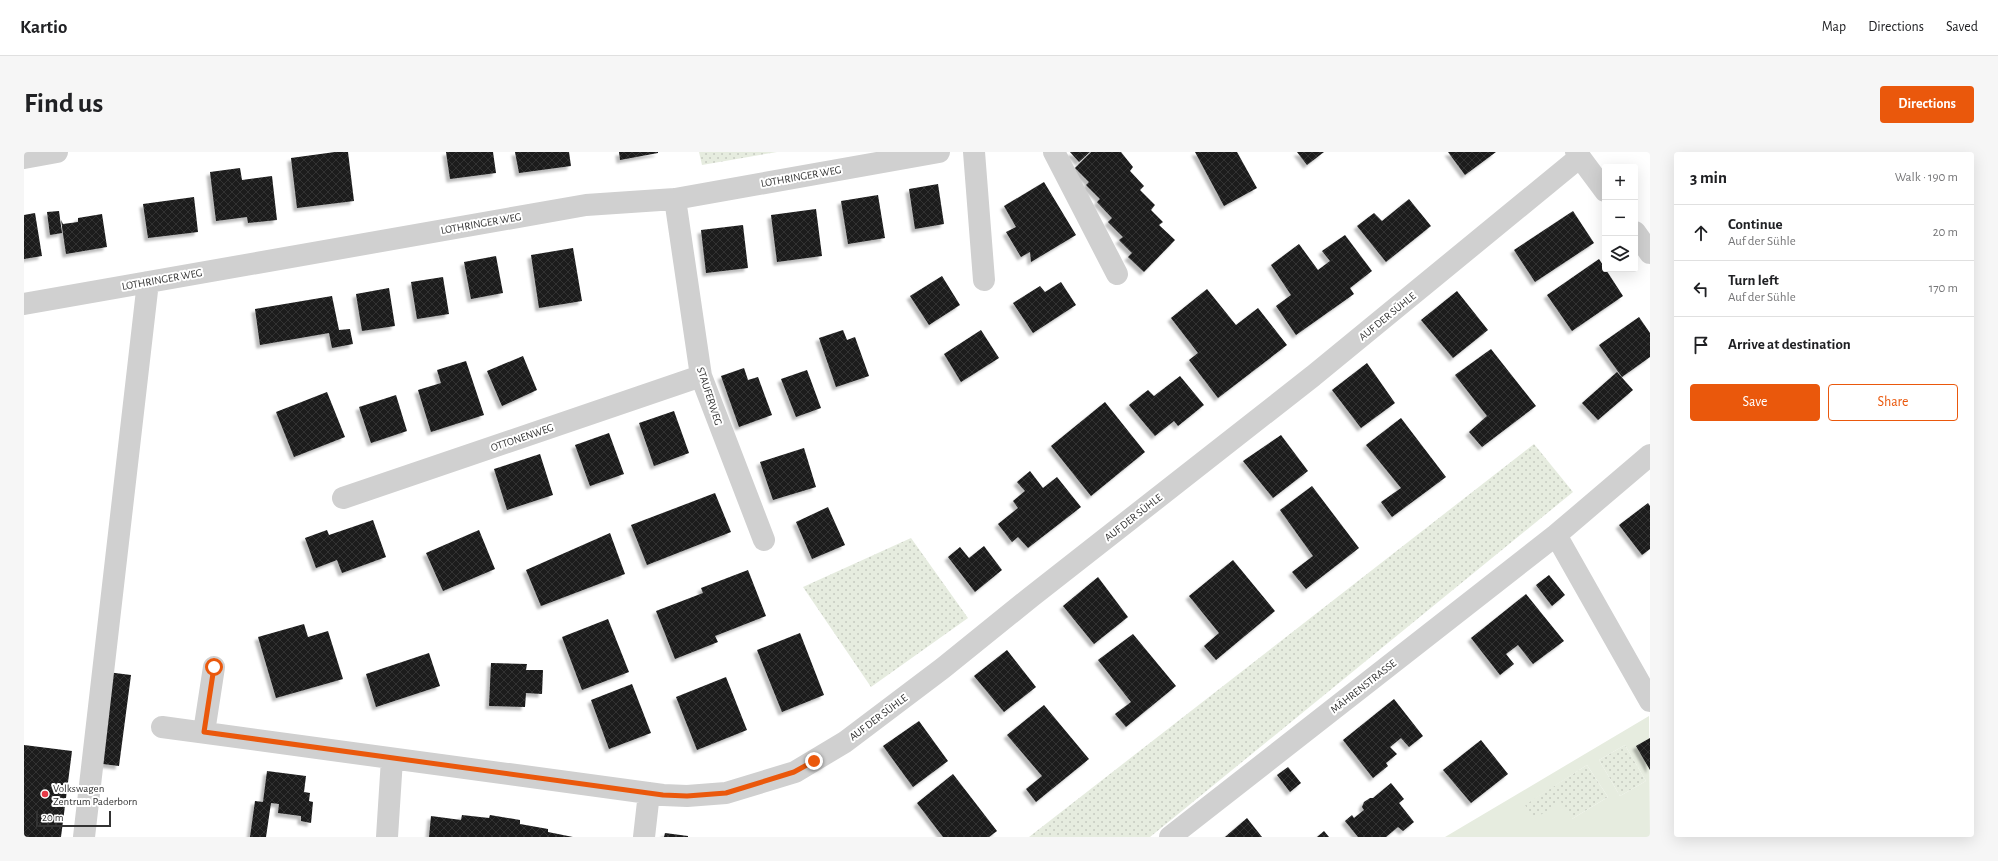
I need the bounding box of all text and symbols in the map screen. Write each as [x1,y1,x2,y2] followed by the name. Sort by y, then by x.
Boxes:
[20,18,67,37] text: Kartio
[1822,20,1846,34] text: Map
[1868,20,1924,34] text: Directions
[1946,20,1978,34] text: Saved
[1880,86,1974,123] button: Directions
[24,90,103,118] text: Find us
[760,164,842,189] street label: LOTHRINGER WEG
[1602,164,1638,272] map controls
[1602,164,1638,200] button: +
[1690,169,1727,186] text: 3 min
[1895,171,1958,184] text: Walk · 190 m
[1602,200,1638,236] button: −
[440,211,522,236] street label: LOTHRINGER WEG
[1728,217,1783,232] text: Continue
[1690,222,1712,244] icon: ahead
[1933,226,1958,239] text: 20 m
[1728,235,1796,248] text: Auf der Sühle
[1602,236,1638,272] button: layers
[121,267,203,292] street label: LOTHRINGER WEG
[1728,273,1779,288] text: Turn left
[1690,278,1712,300] icon: left
[1929,282,1958,295] text: 170 m
[1357,290,1418,343] street label: AUF DER SÜHLE
[1728,291,1796,304] text: Auf der Sühle
[1690,334,1712,356] icon: arrive
[1728,337,1851,352] text: Arrive at destination
[695,366,724,427] street label: STAUFERWEG
[1690,384,1820,421] button: Save
[1828,384,1958,421] button: Share
[489,422,555,453] street label: OTTONENWEG
[1103,491,1165,543] street label: AUF DER SÜHLE
[1328,657,1399,715] street label: MÄHRENSTRASSE
[205,658,223,676] route start
[847,692,910,743] street label: AUF DER SÜHLE
[805,752,823,770] route end
[53,783,137,807] place label: Volkswagen Zentrum Paderborn
[40,789,50,799] marker: Volkswagen Zentrum Paderborn
[36,809,111,828] scale bar
[42,812,63,823] text: 20 m

